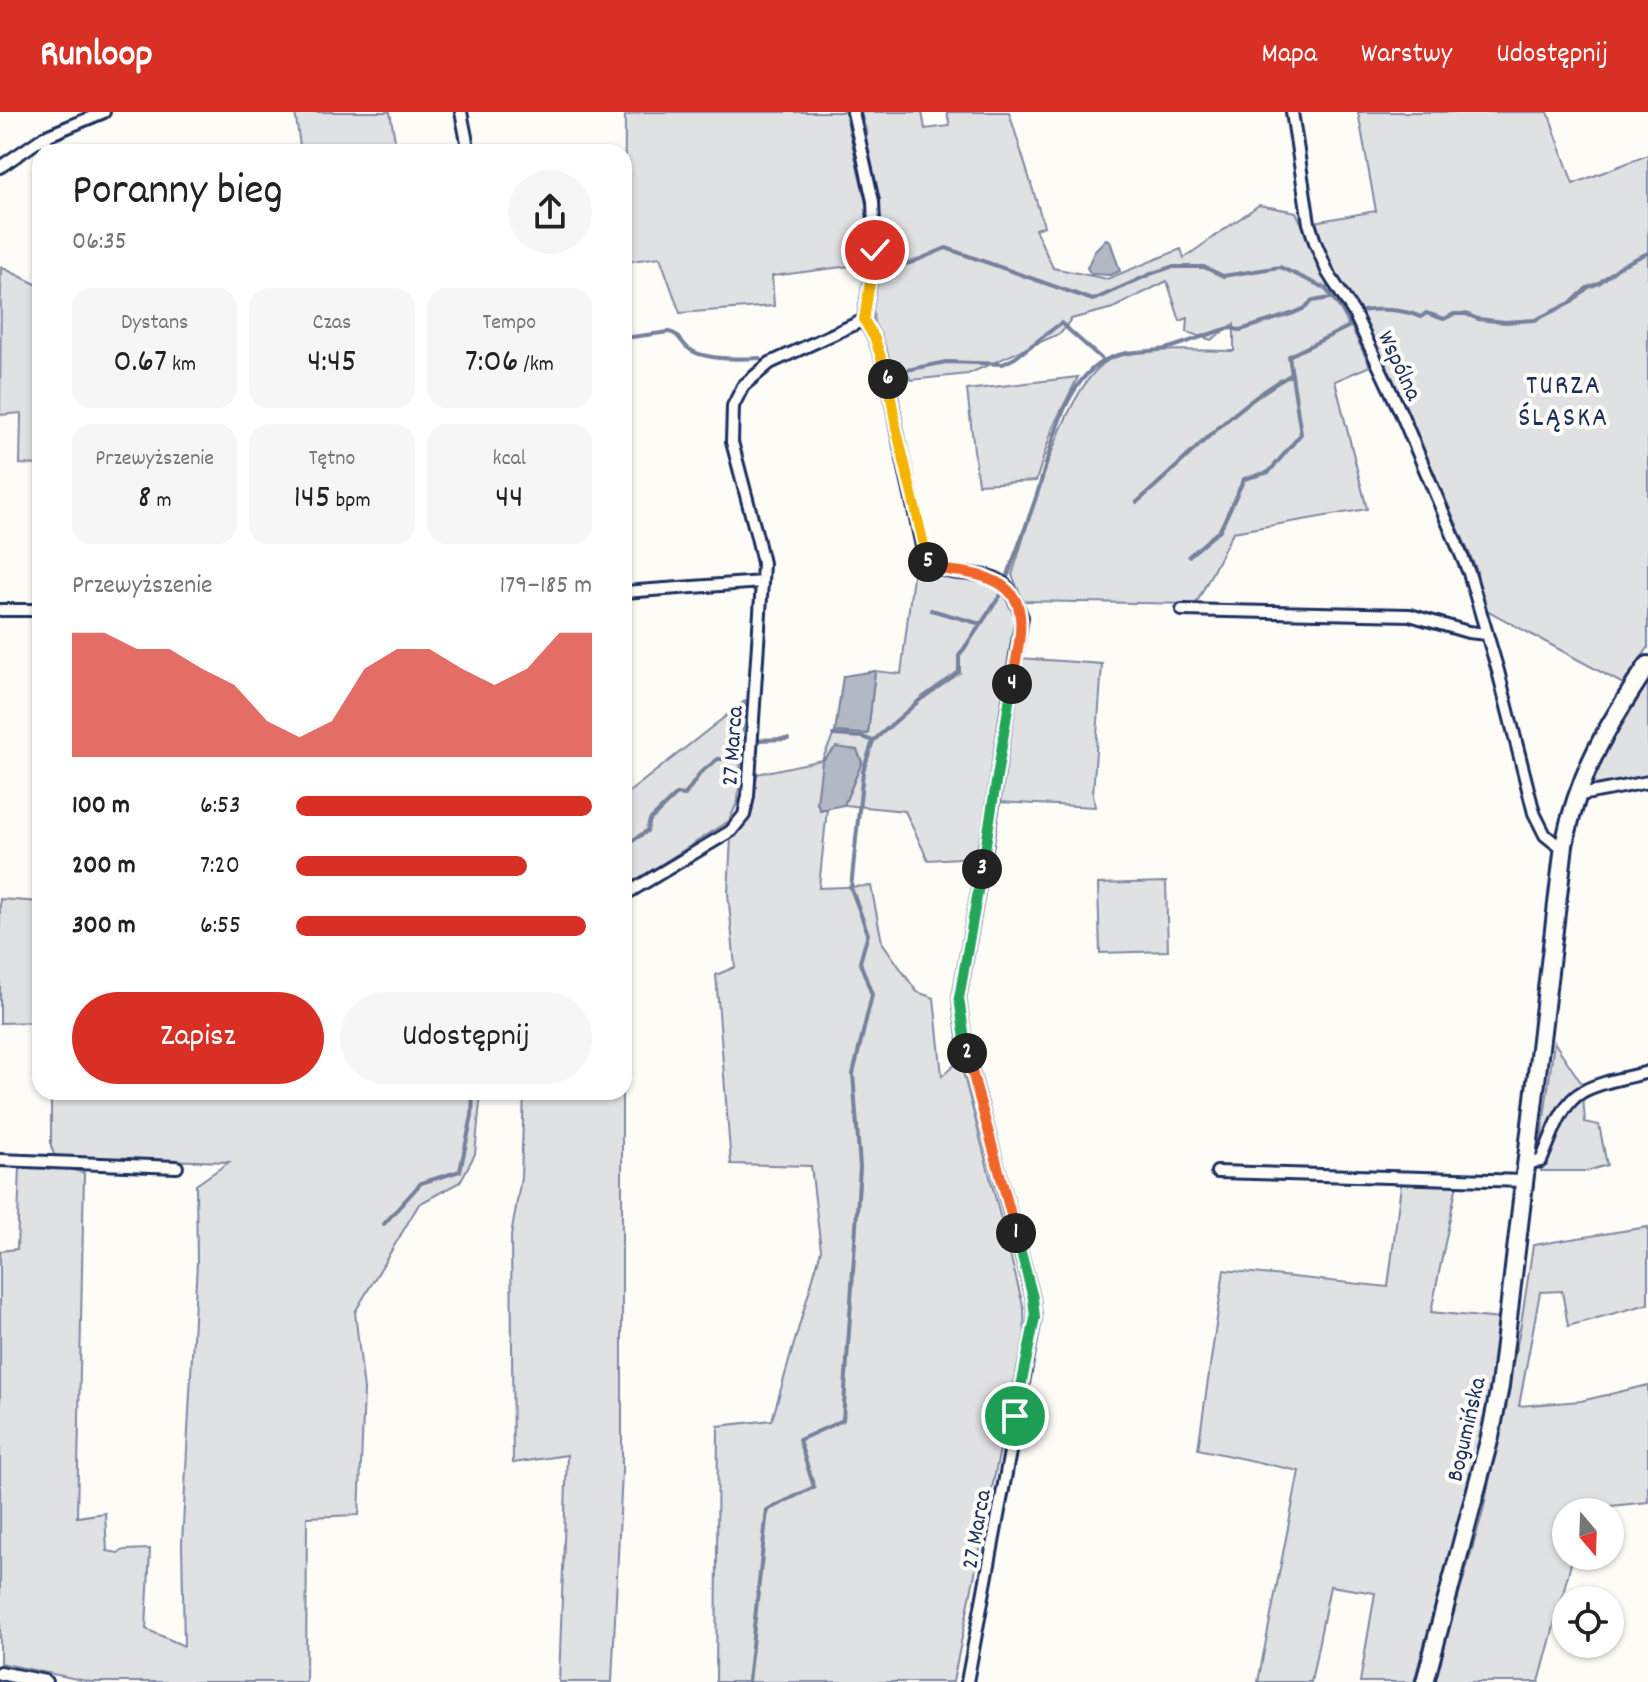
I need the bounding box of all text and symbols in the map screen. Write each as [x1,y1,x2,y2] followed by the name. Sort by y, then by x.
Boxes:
[40,29,153,84] text: Runloop
[1261,36,1317,76] text: Mapa
[1361,36,1452,76] text: Warstwy
[1496,36,1608,76] text: Udostępnij
[72,162,283,225] text: Poranny bieg
[508,170,592,254] button: share
[841,216,909,284] pin
[72,224,127,261] text: 06:35
[853,228,897,272] icon: check
[121,308,188,339] text: Dystans
[313,308,351,339] text: Czas
[483,308,536,339] text: Tempo
[1367,326,1430,408] street label: Wspólna
[113,339,167,388] text: 0.67
[307,339,357,388] text: 4:45
[465,339,519,388] text: 7:06
[167,350,196,381] text: km
[519,350,554,381] text: /km
[868,359,908,399] pin: 6
[883,363,893,394] text: 6
[1519,368,1609,440] district label: TURZA ŚLĄSKA
[95,444,214,475] text: Przewyższenie
[309,444,355,475] text: Tętno
[493,444,526,475] text: kcal
[138,475,151,524] text: 8
[293,475,331,524] text: 145
[495,475,523,524] text: 44
[151,486,172,517] text: m
[331,486,371,517] text: bpm
[908,542,948,582] pin: 5
[923,546,933,577] text: 5
[72,568,212,605] text: Przewyższenie
[500,568,592,605] text: 179–185 m
[992,664,1032,704] pin: 4
[1007,668,1017,699] text: 4
[714,704,754,787] street label: 27 Marca
[72,788,130,825] text: 100 m
[200,788,241,825] text: 6:53
[72,848,136,885] text: 200 m
[200,848,240,885] text: 7:20
[962,849,1002,889] pin: 3
[977,853,987,884] text: 3
[72,908,136,945] text: 300 m
[200,908,241,945] text: 6:55
[72,992,324,1084] button: Zapisz
[340,992,592,1084] button: Udostępnij
[947,1033,987,1073] pin: 2
[962,1037,972,1068] text: 2
[996,1213,1036,1253] pin: 1
[1014,1217,1018,1248] text: 1
[1439,1373,1497,1485] street label: Bogumińska
[981,1382,1049,1450] pin
[993,1394,1037,1438] icon: arrive
[954,1486,1002,1572] street label: 27 Marca
[1552,1498,1624,1570] north arrow
[1552,1498,1624,1658] map controls
[1552,1586,1624,1658] button: locate

